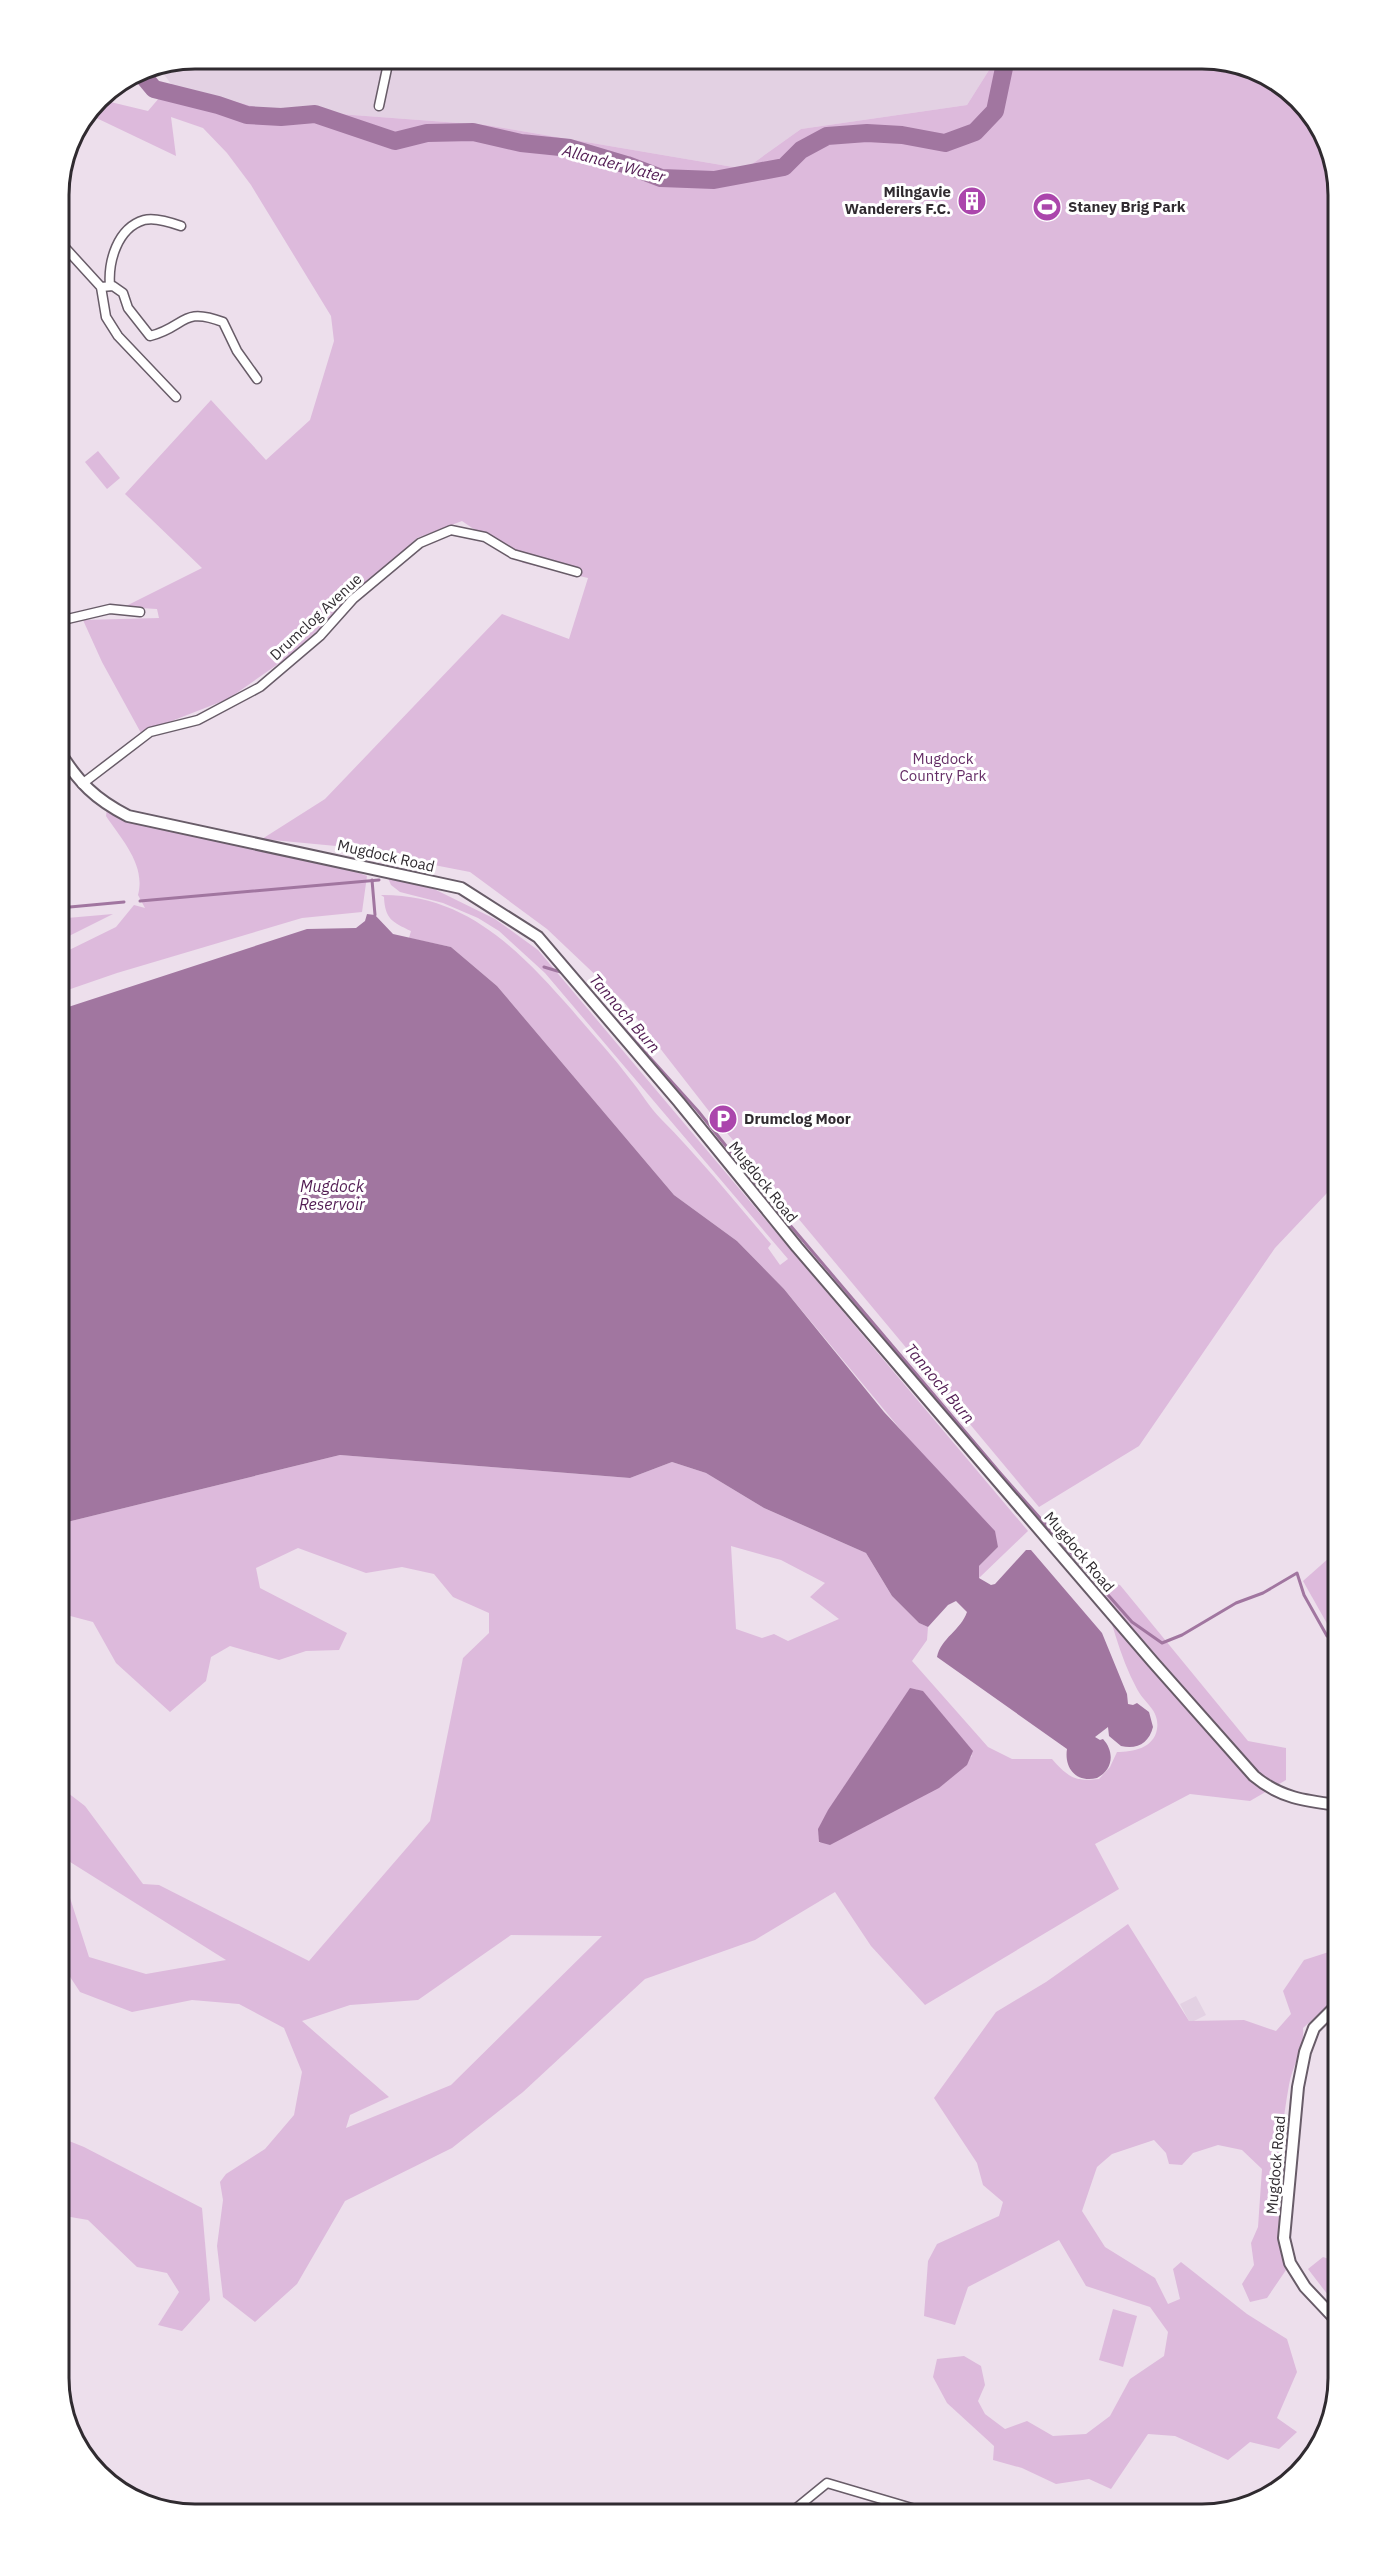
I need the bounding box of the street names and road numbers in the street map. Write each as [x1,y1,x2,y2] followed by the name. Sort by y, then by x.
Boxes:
[266,569,366,664] street label: Drumclog Avenue
[336,835,437,876] street label: Mugdock Road
[725,1137,802,1226] street label: Mugdock Road
[1040,1508,1119,1596] street label: Mugdock Road
[1262,2115,1289,2215] street label: Mugdock Road

